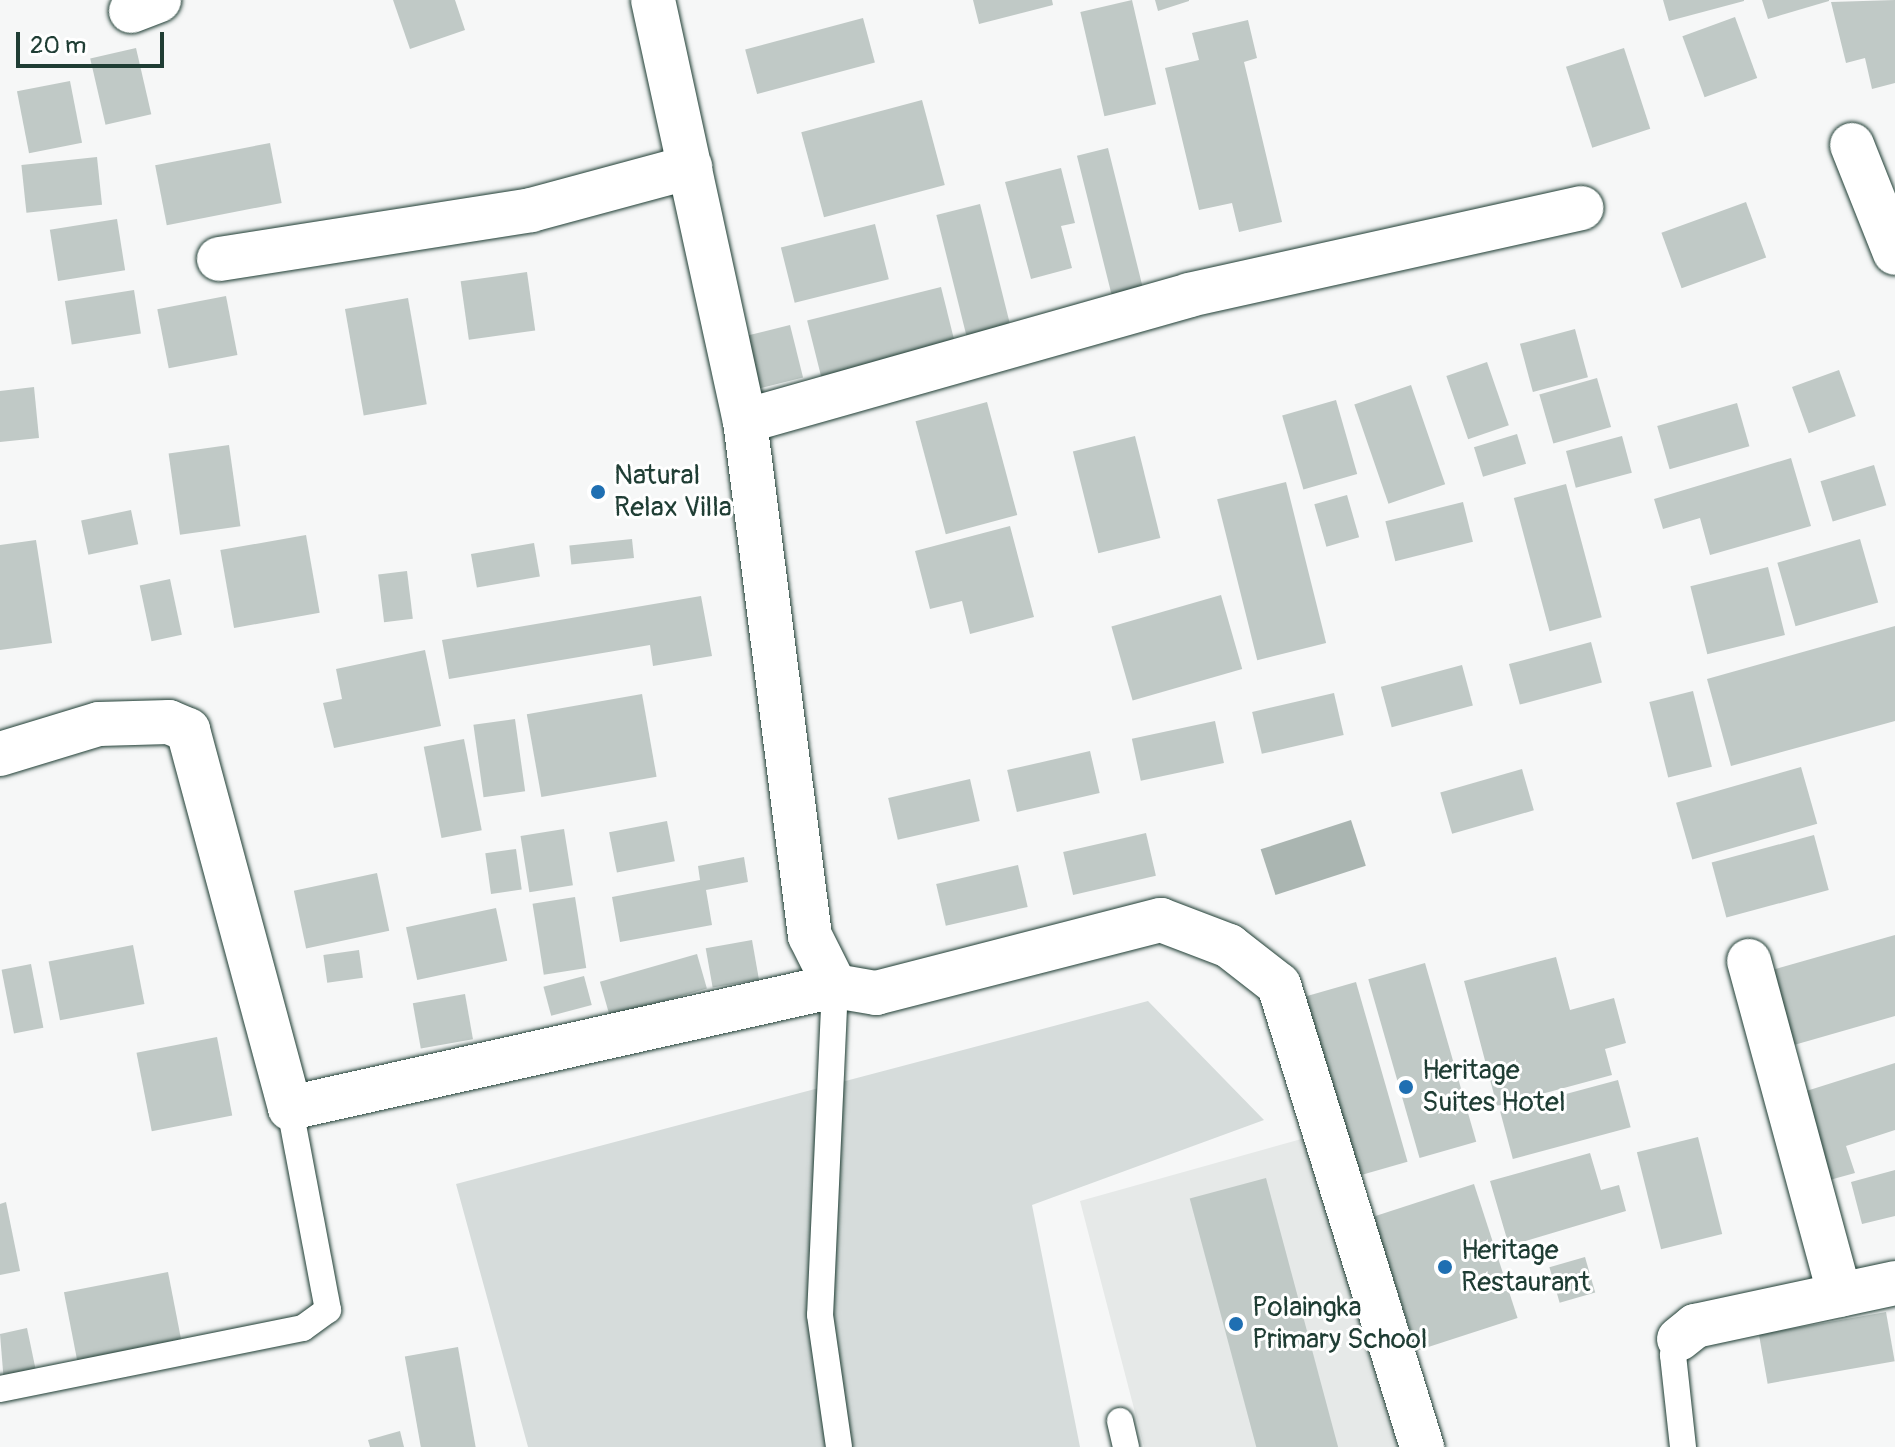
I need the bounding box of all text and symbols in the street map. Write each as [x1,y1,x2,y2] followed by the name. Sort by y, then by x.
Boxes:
[20,16,168,66] scale bar
[30,31,86,60] text: 20 m
[614,459,732,525] place label: Natural Relax Villa
[589,483,607,501] marker: Natural Relax Villa
[1422,1054,1566,1120] place label: Heritage Suites Hotel
[1397,1078,1415,1096] marker: Heritage Suites Hotel
[1461,1234,1590,1300] place label: Heritage Restaurant
[1436,1258,1454,1276] marker: Heritage Restaurant
[1252,1291,1428,1357] place label: Polaingka Primary School
[1227,1315,1245,1333] marker: Polaingka Primary School

